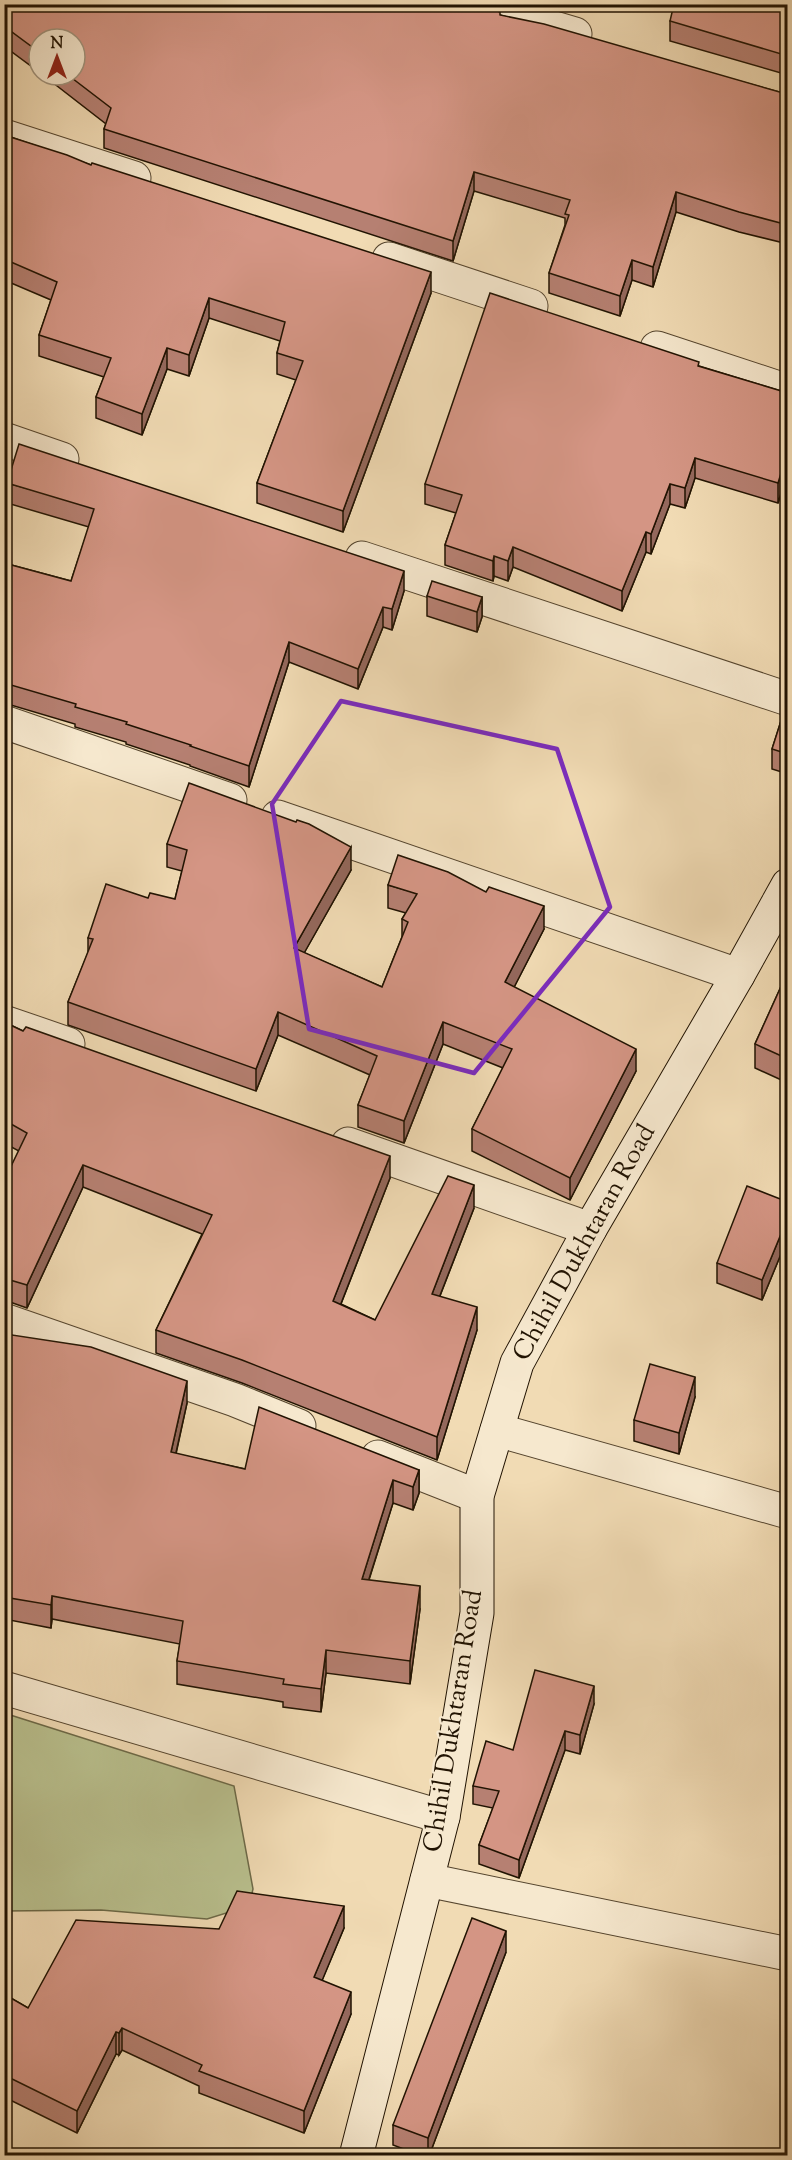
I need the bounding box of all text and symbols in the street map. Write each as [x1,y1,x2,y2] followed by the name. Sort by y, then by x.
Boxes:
[27,27,87,87] north arrow
[51,33,64,56] text: N
[504,1118,666,1368] street label: Chihil Dukhtaran Road
[415,1587,493,1855] street label: Chihil Dukhtaran Road

